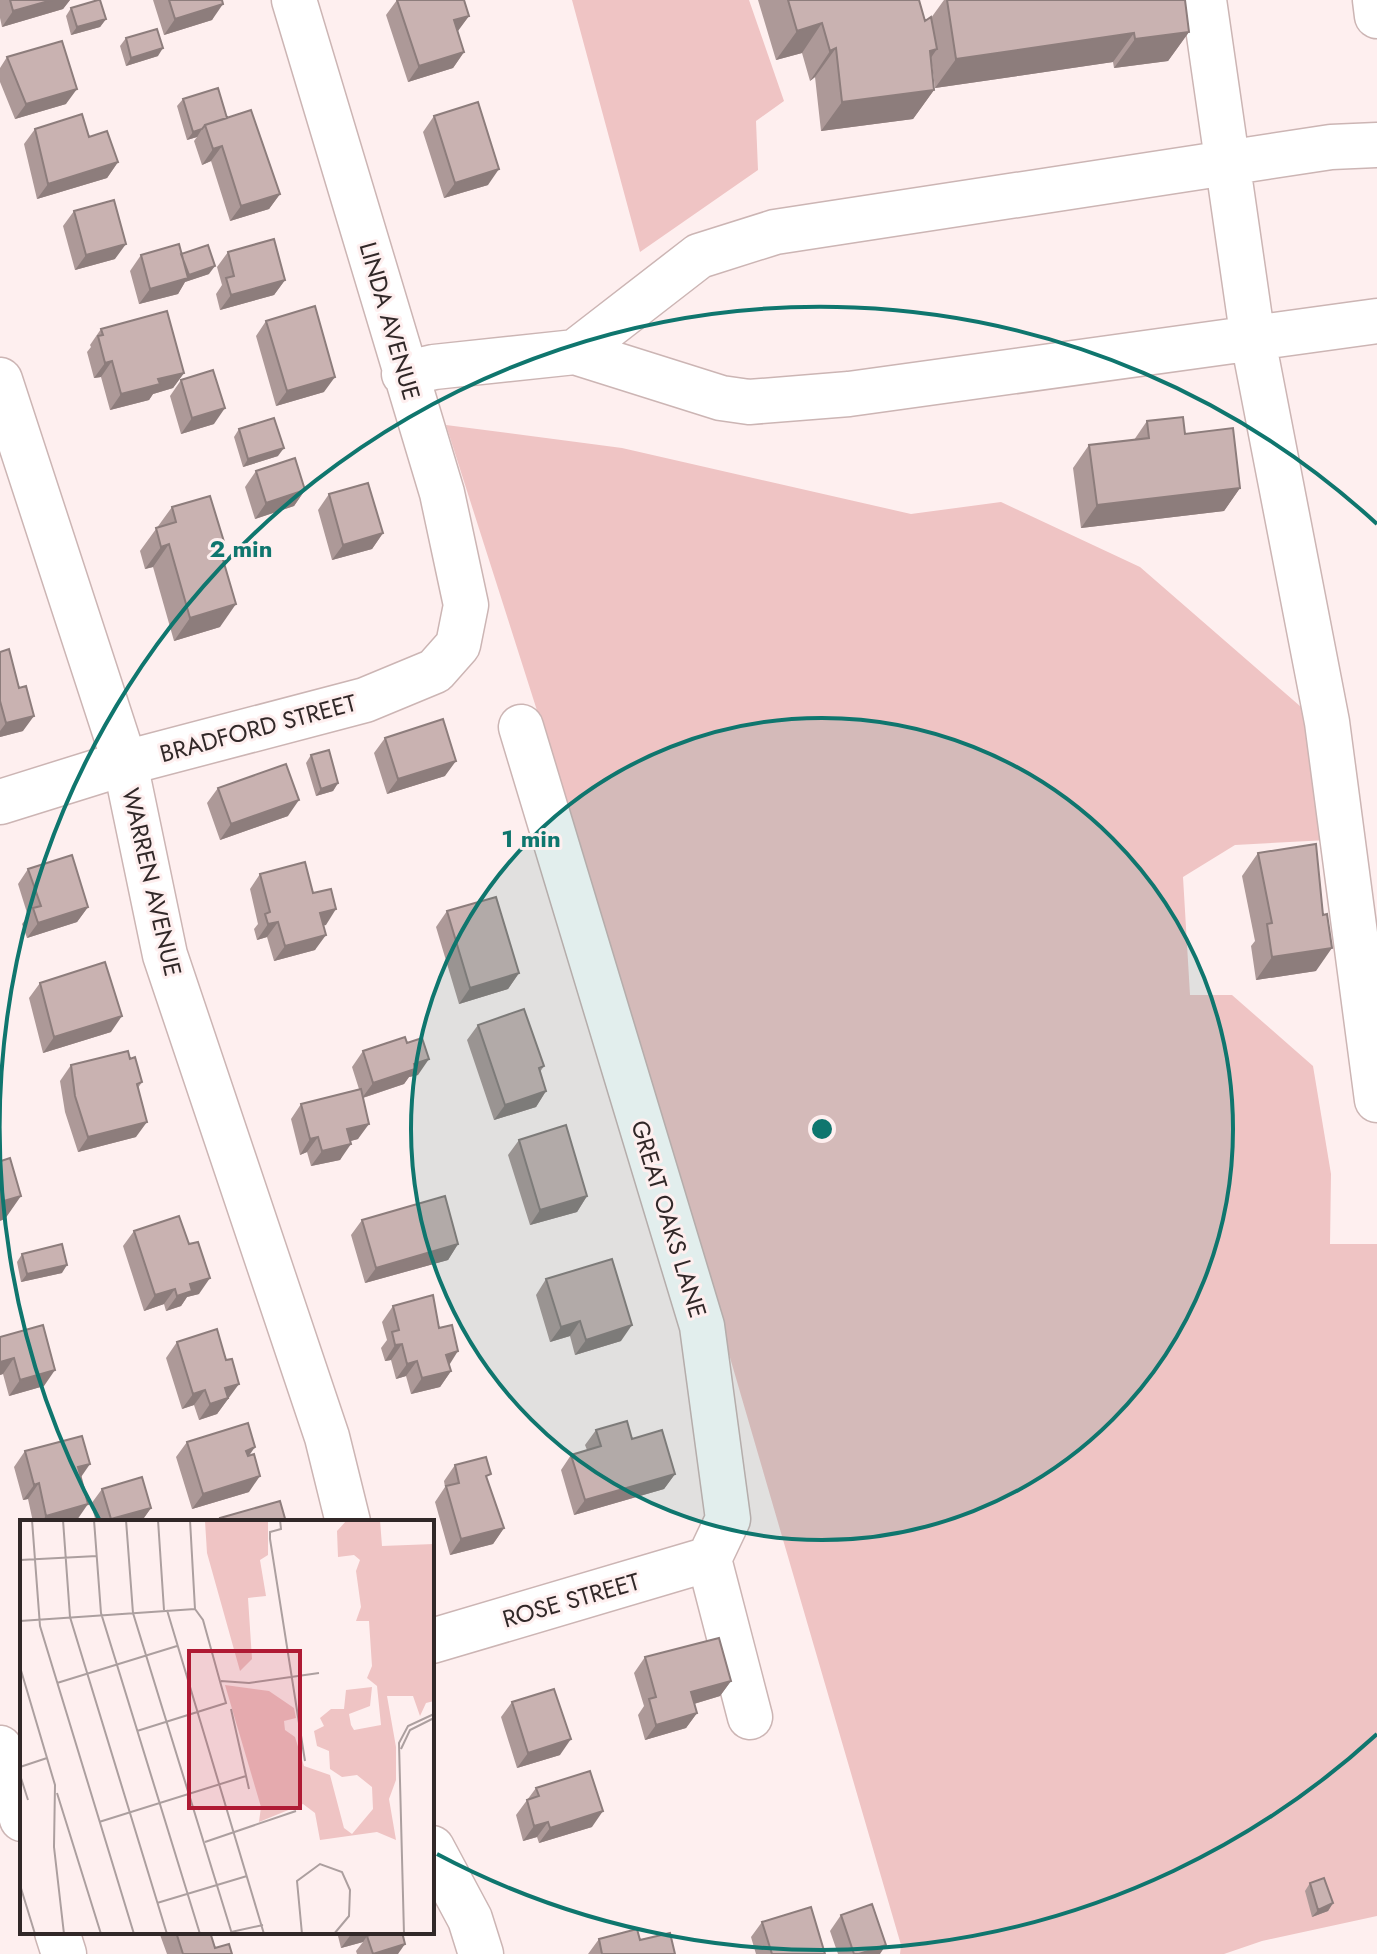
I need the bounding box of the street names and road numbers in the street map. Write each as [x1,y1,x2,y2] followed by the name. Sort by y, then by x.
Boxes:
[351,238,429,404] street label: LINDA AVENUE
[156,685,360,771] street label: BRADFORD STREET
[113,784,191,980] street label: WARREN AVENUE
[622,1116,716,1322] street label: GREAT OAKS LANE
[498,1564,644,1636] street label: ROSE STREET

